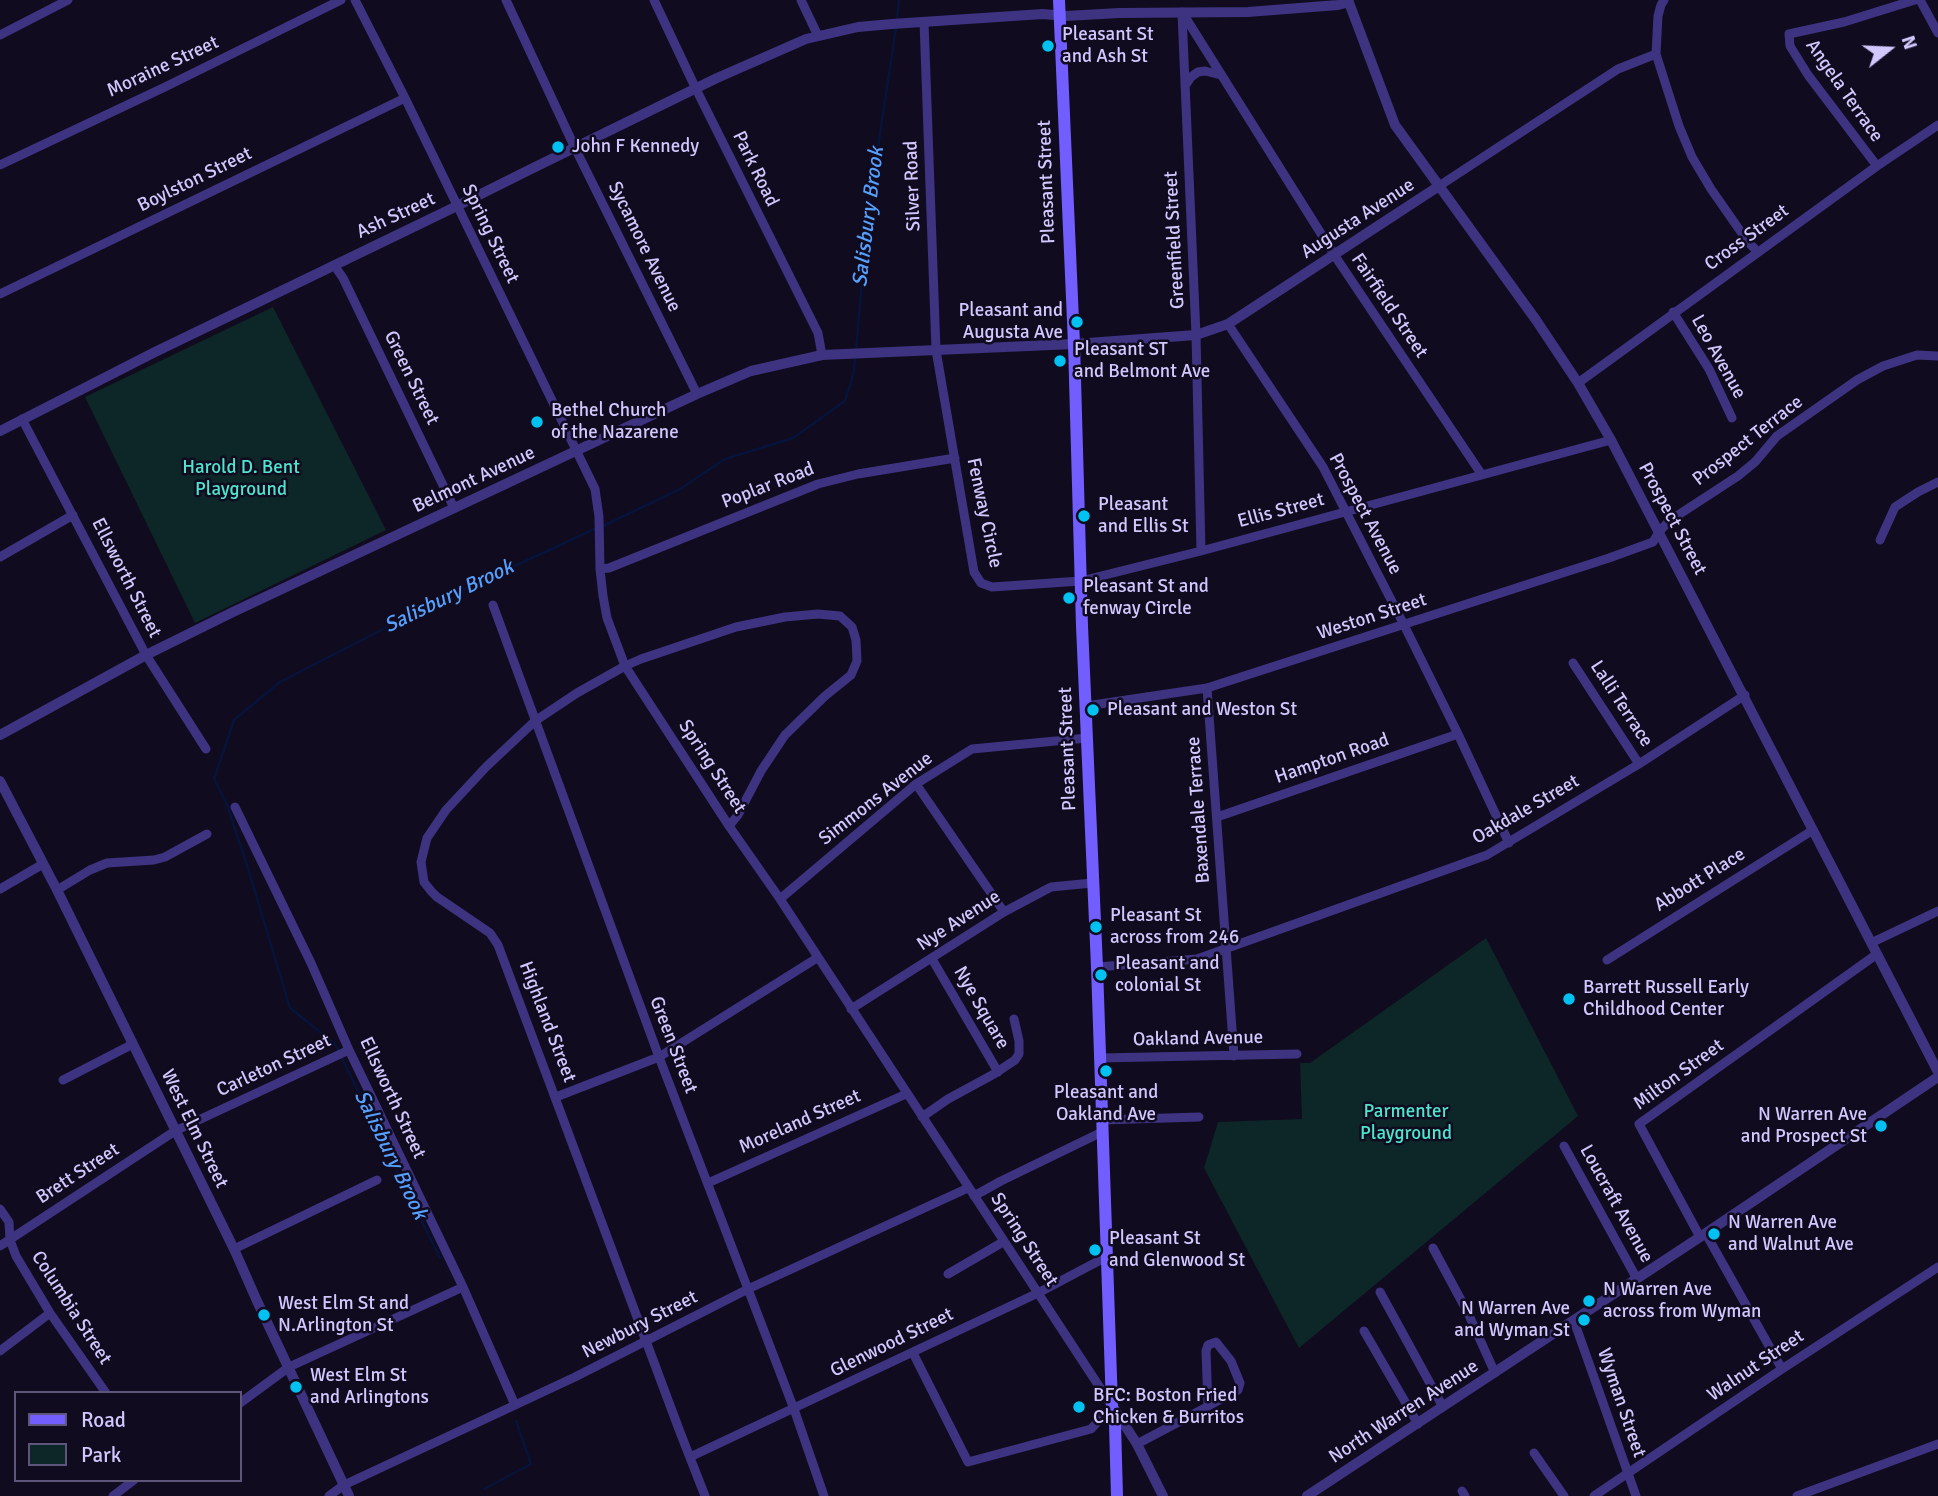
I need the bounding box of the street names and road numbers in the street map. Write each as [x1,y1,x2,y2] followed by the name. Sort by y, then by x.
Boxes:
[104,31,222,103] street label: Moraine Street
[1800,35,1888,147] street label: Angela Terrace
[1033,120,1061,244] street label: Pleasant Street
[727,127,783,211] street label: Park Road
[900,140,926,232] street label: Silver Road
[134,143,256,217] street label: Boylston Street
[1160,171,1190,309] street label: Greenfield Street
[1297,174,1419,264] street label: Augusta Avenue
[603,178,685,316] street label: Sycamore Avenue
[456,181,524,287] street label: Spring Street
[353,188,439,244] street label: Ash Street
[1701,200,1793,276] street label: Cross Street
[1346,249,1432,363] street label: Fairfield Street
[1686,311,1750,403] street label: Leo Avenue
[378,327,444,429] street label: Green Street
[1688,391,1808,491] street label: Prospect Terrace
[409,442,539,518] street label: Belmont Avenue
[1323,449,1407,579] street label: Prospect Avenue
[961,456,1007,570] street label: Fenway Circle
[719,458,817,514] street label: Poplar Road
[1633,459,1711,579] street label: Prospect Street
[1235,489,1327,533] street label: Ellis Street
[86,514,166,642] street label: Ellsworth Street
[1314,589,1430,645] street label: Weston Street
[1585,656,1657,752] street label: Lalli Terrace
[1054,687,1082,811] street label: Pleasant Street
[673,716,751,818] street label: Spring Street
[1272,729,1392,789] street label: Hampton Road
[1182,736,1216,884] street label: Baxendale Terrace
[815,747,937,851] street label: Simmons Avenue
[1469,770,1583,850] street label: Oakdale Street
[1650,843,1750,917] street label: Abbott Place
[913,886,1005,956] street label: Nye Avenue
[513,958,581,1086] street label: Highland Street
[948,962,1014,1054] street label: Nye Square
[644,993,702,1097] street label: Green Street
[1133,1026,1263,1052] street label: Oakland Avenue
[213,1030,335,1102] street label: Carleton Street
[354,1034,430,1162] street label: Ellsworth Street
[1629,1035,1729,1115] street label: Milton Street
[155,1066,233,1192] street label: West Elm Street
[736,1085,864,1159] street label: Moreland Street
[32,1139,124,1209] street label: Brett Street
[1574,1141,1658,1267] street label: Loucraft Avenue
[985,1189,1063,1291] street label: Spring Street
[26,1247,116,1369] street label: Columbia Street
[579,1286,701,1364] street label: Newbury Street
[827,1303,957,1383] street label: Glenwood Street
[1703,1325,1809,1407] street label: Walnut Street
[1592,1345,1650,1461] street label: Wyman Street
[1325,1355,1483,1469] street label: North Warren Avenue

